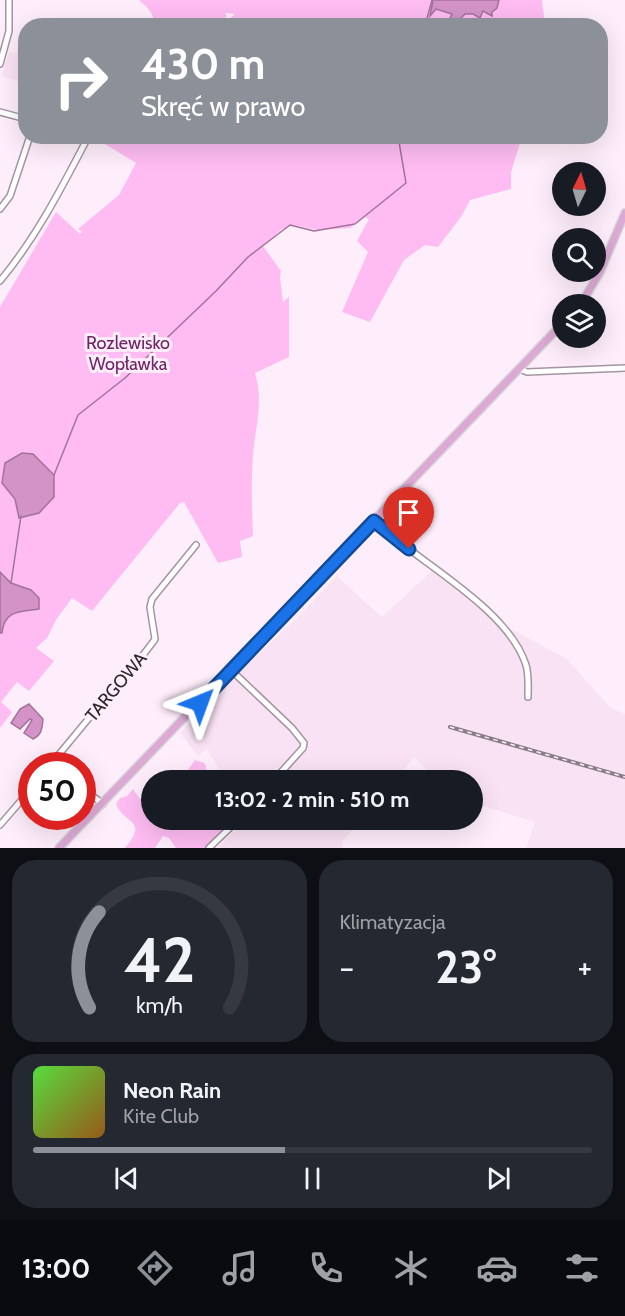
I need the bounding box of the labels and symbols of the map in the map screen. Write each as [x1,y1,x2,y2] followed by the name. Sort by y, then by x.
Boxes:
[552,162,606,216] north arrow
[86,332,170,375] park label: Rozlewisko Wopławka
[383,487,434,549] pin
[81,648,151,726] street label: TARGOWA
[168,671,232,735] position arrow
[18,752,96,830] speed limit sign: 50

